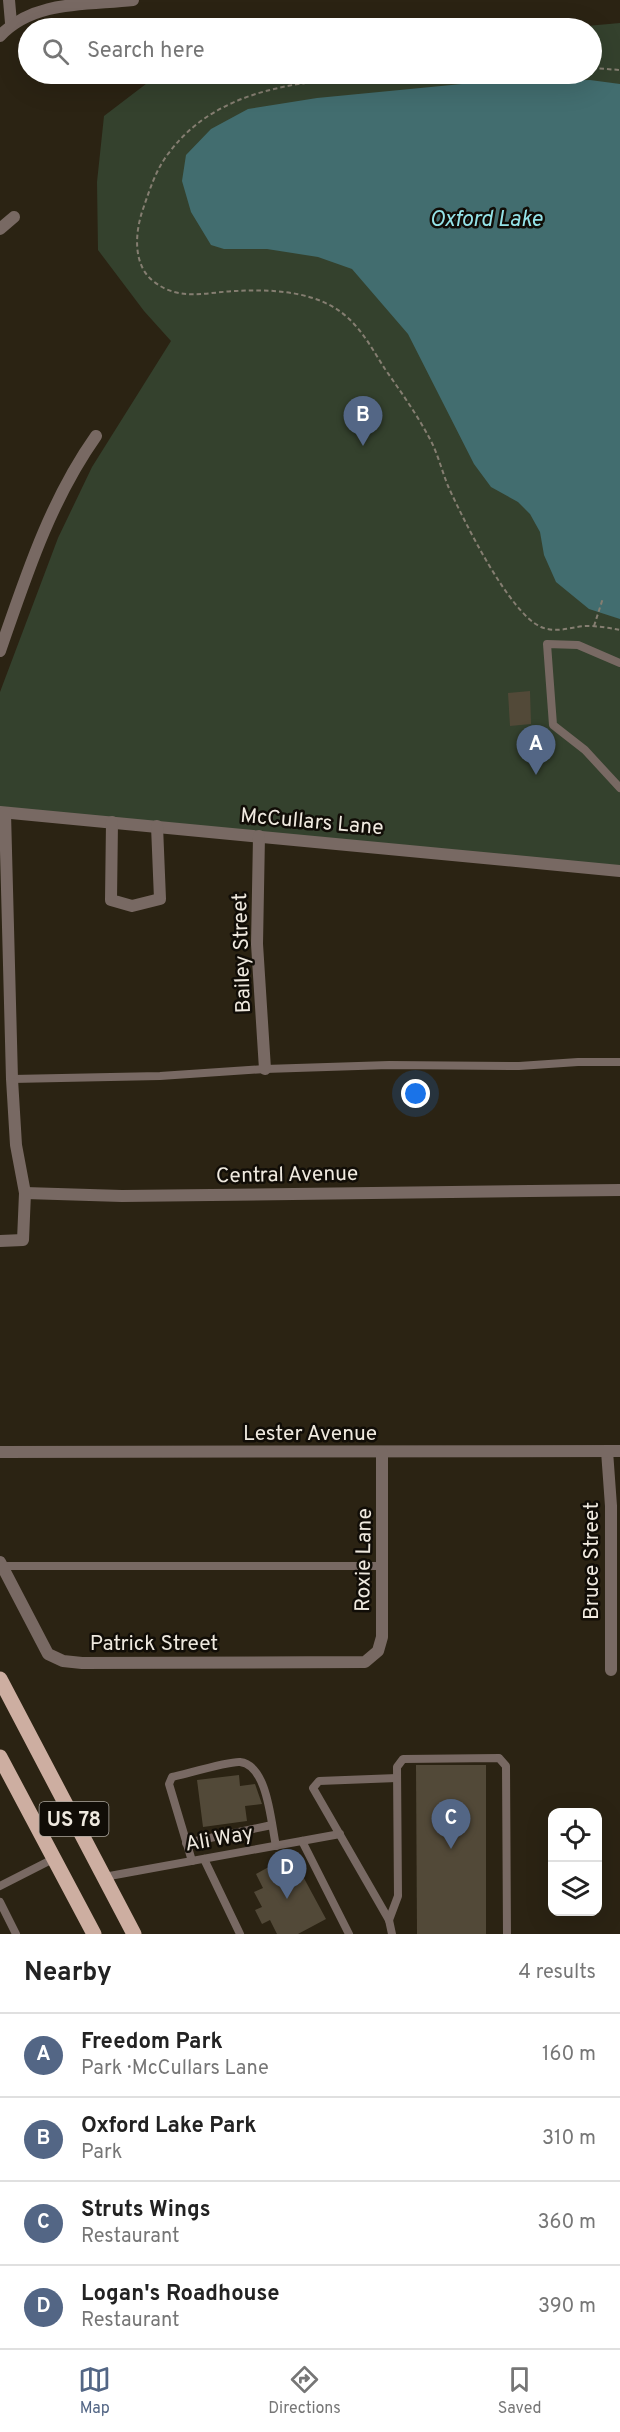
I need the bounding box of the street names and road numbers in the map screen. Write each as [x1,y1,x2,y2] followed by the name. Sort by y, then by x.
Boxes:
[239,803,385,842] street label: McCullars Lane
[227,892,258,1014] street label: Bailey Street
[216,1161,358,1190] street label: Central Avenue
[243,1421,377,1448] street label: Lester Avenue
[579,1502,606,1620] street label: Bruce Street
[350,1508,379,1612] street label: Roxie Lane
[90,1631,218,1658] street label: Patrick Street
[40,1802,109,1836] road number: US 78
[183,1820,256,1859] street label: Ali Way

